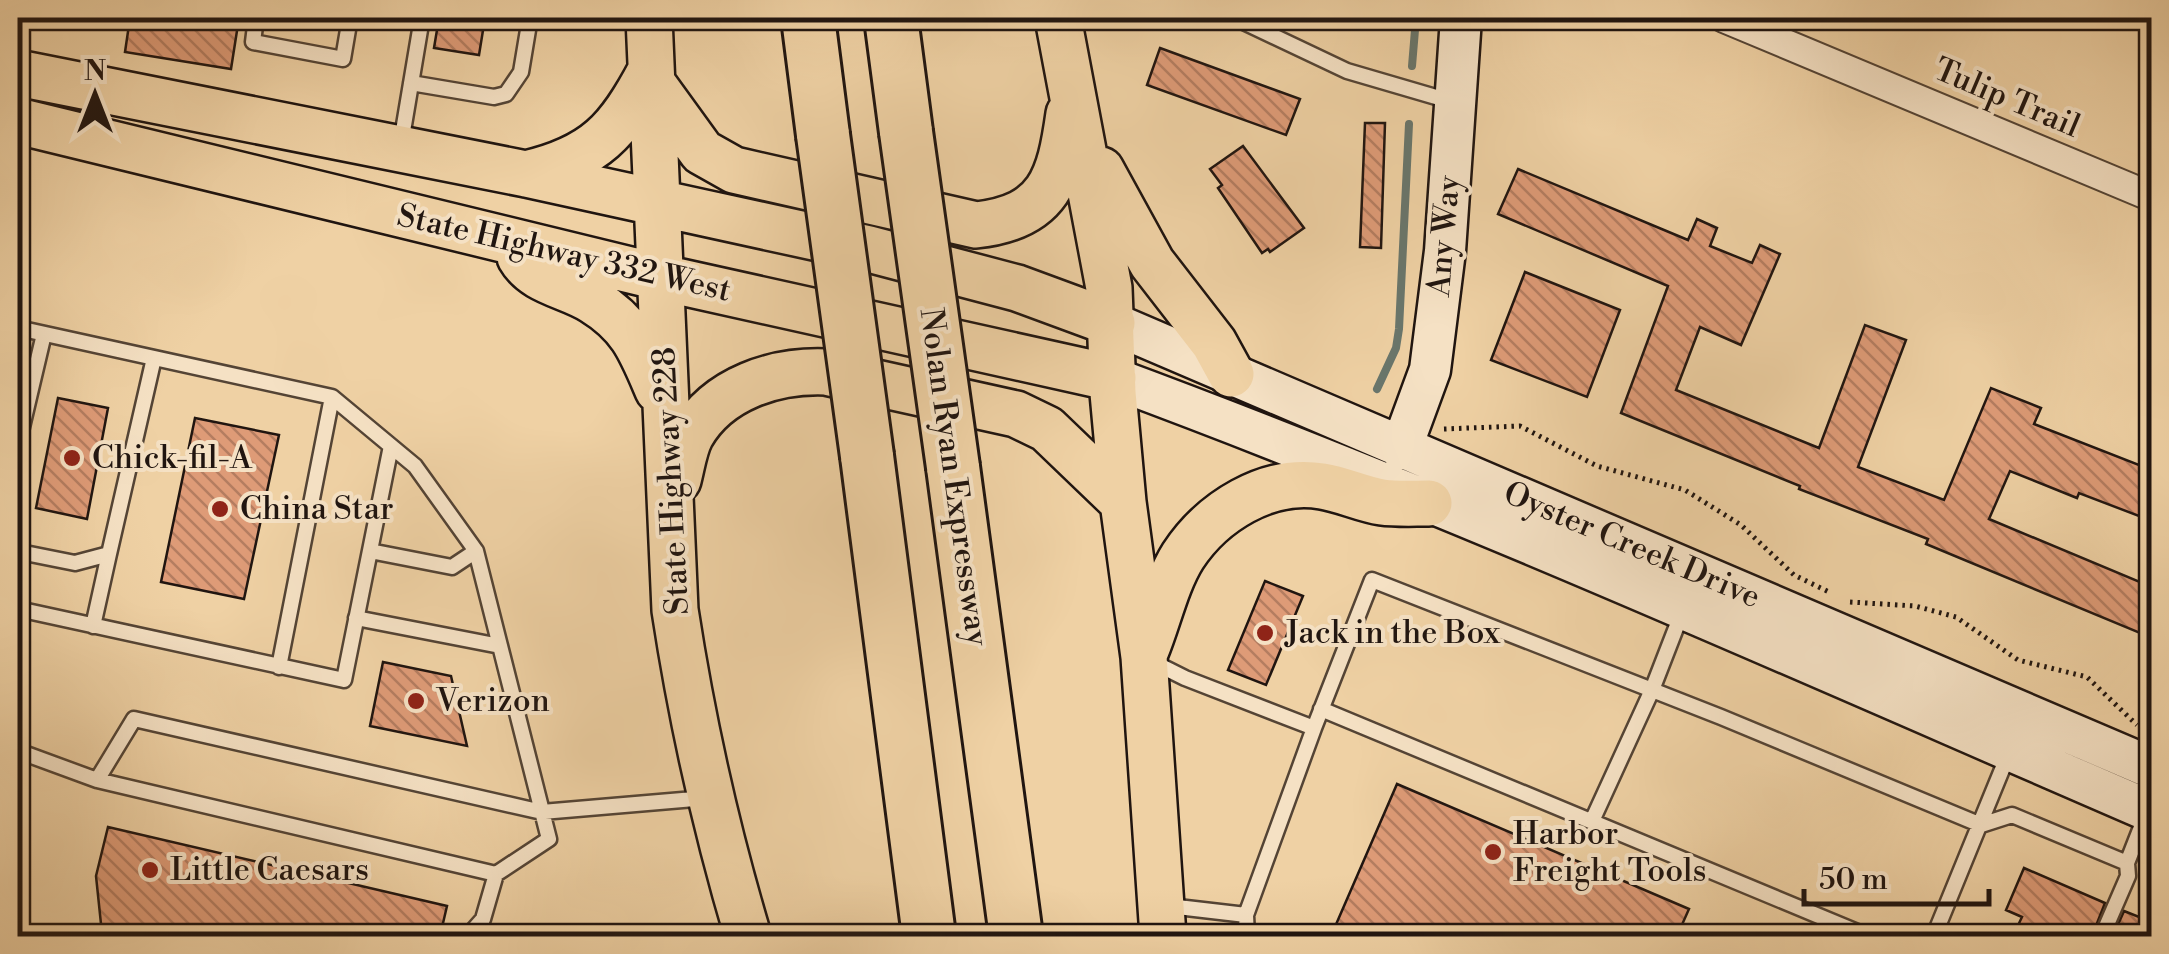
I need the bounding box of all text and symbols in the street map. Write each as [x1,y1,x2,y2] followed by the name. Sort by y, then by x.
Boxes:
[45,45,145,145] north arrow
[1928,49,2086,147] street label: Tulip Trail
[84,54,106,89] text: N
[1419,173,1469,299] street label: Any Way
[393,195,735,311] street label: State Highway 332 West
[910,306,998,649] street label: Nolan Ryan Expressway
[644,346,698,616] street label: State Highway 228
[92,438,253,478] place label: Chick-fil-A
[61,447,83,469] marker: Chick-fil-A
[1498,473,1766,617] street label: Oyster Creek Drive
[240,489,394,529] place label: China Star
[209,498,231,520] marker: China Star
[1284,613,1501,653] place label: Jack in the Box
[1254,622,1276,644] marker: Jack in the Box
[435,681,550,721] place label: Verizon
[405,690,427,712] marker: Verizon
[1513,814,1707,891] place label: Harbor Freight Tools
[1482,841,1504,863] marker: Harbor Freight Tools
[1804,844,1989,906] scale bar
[170,850,369,890] place label: Little Caesars
[139,859,161,881] marker: Little Caesars
[1819,861,1888,899] text: 50 m

